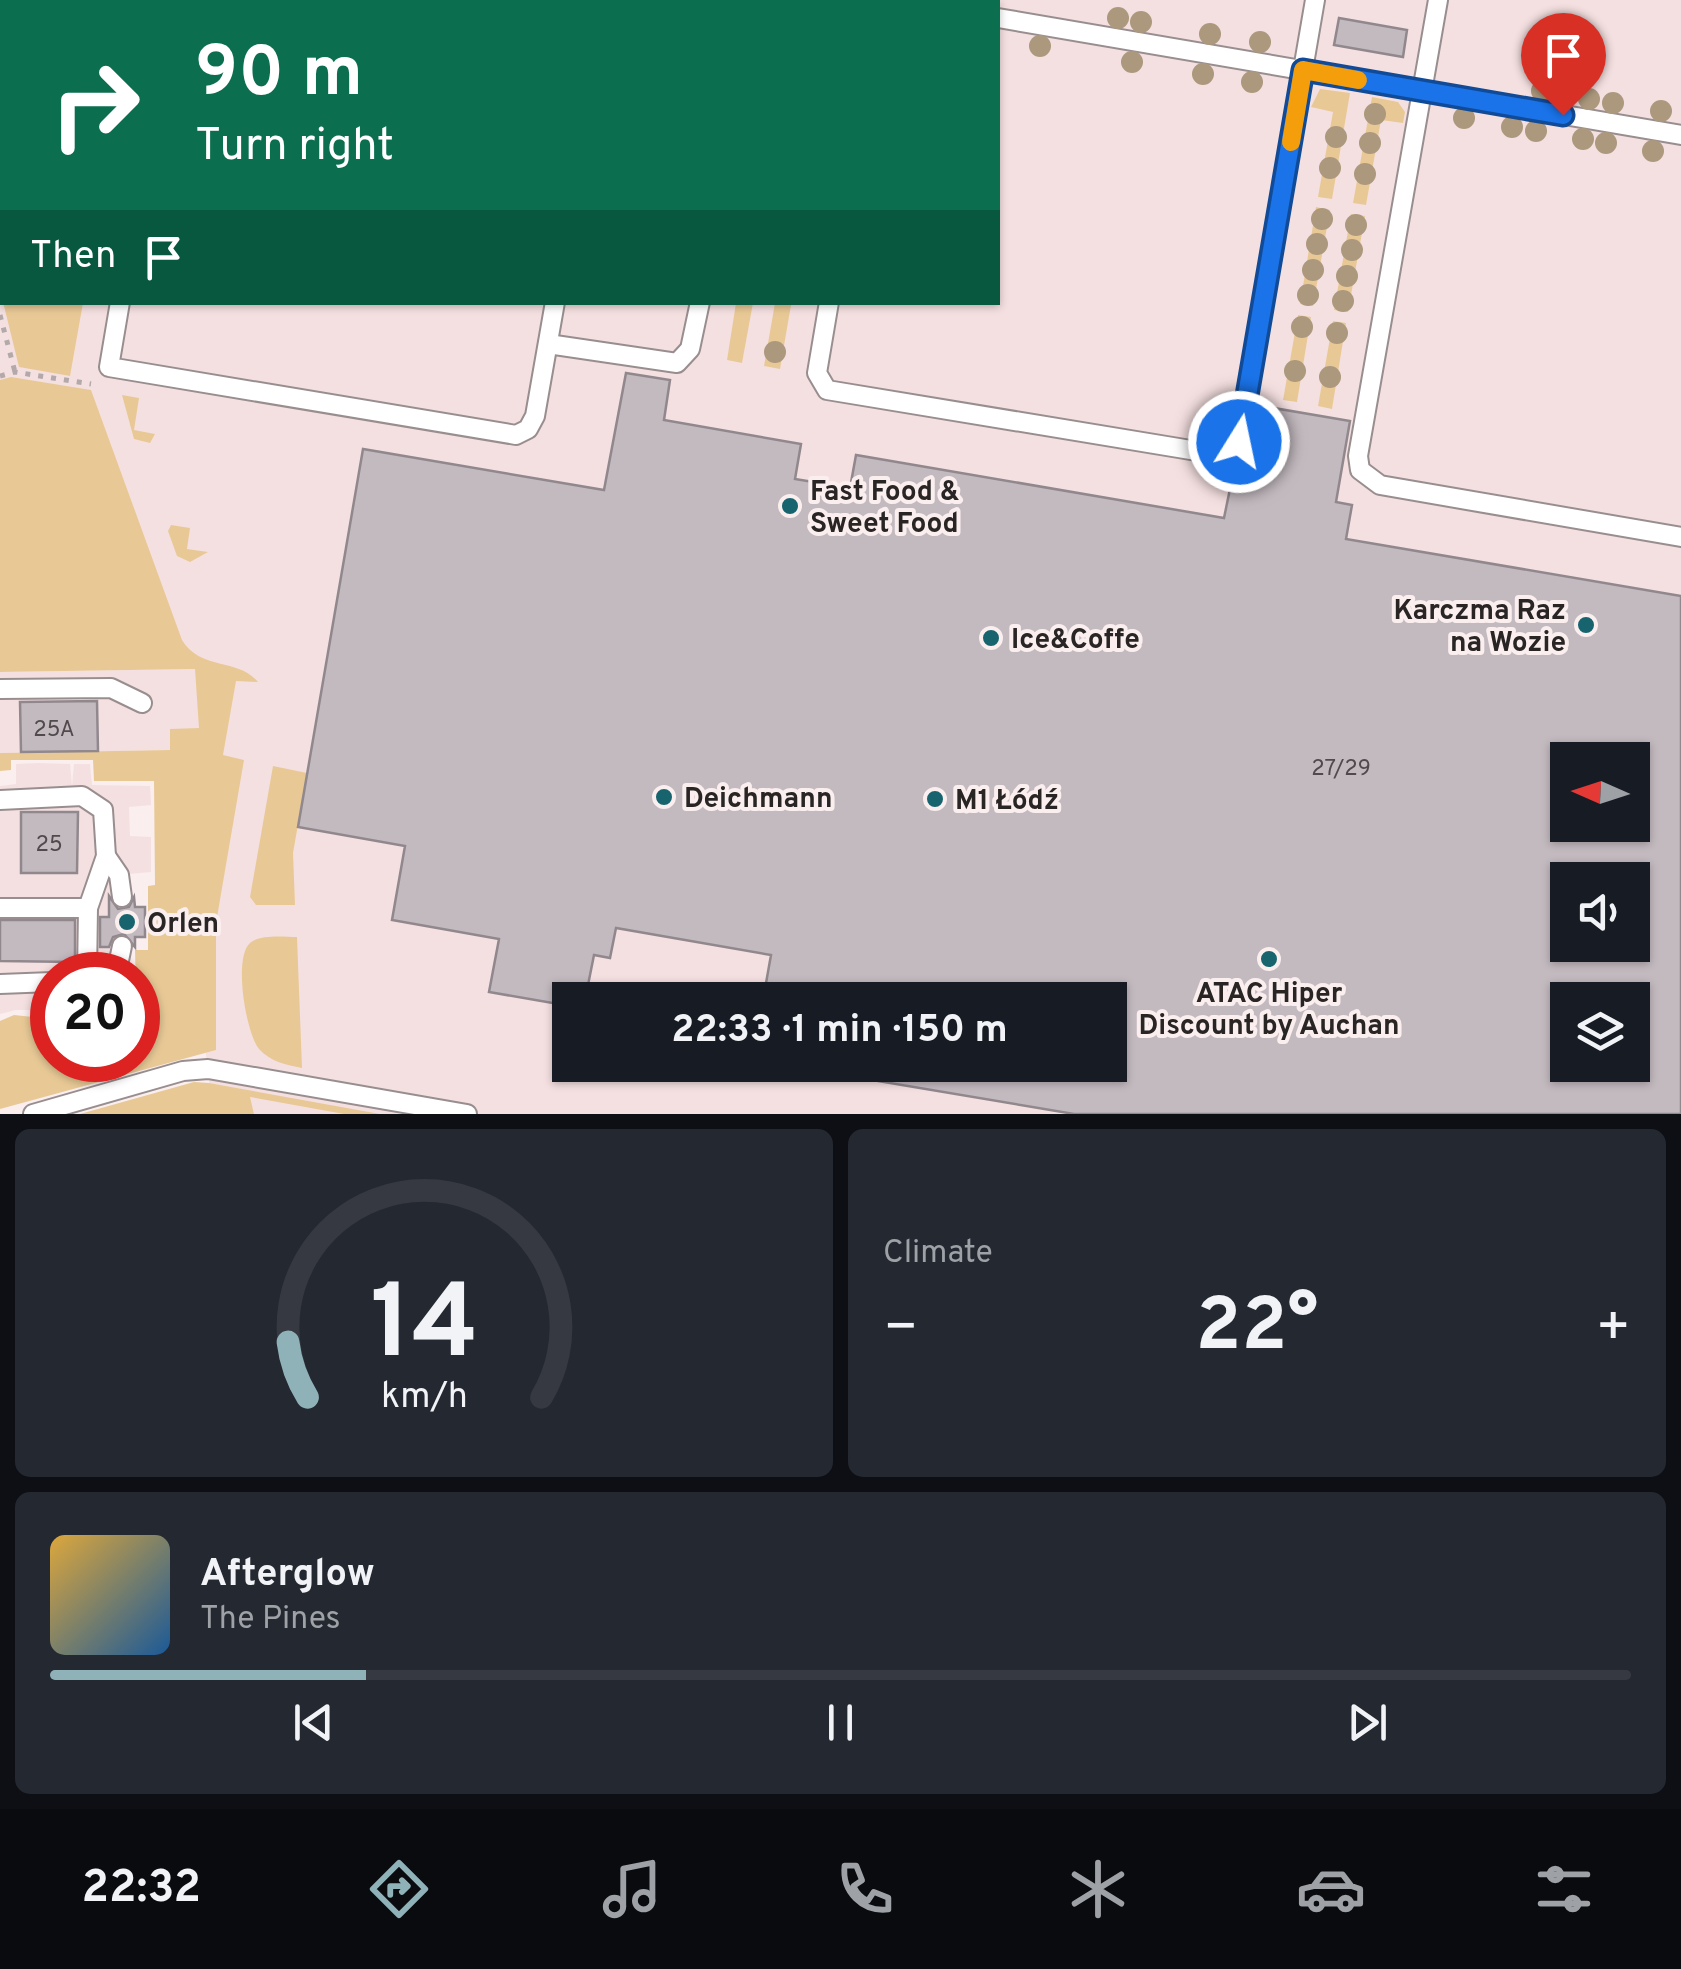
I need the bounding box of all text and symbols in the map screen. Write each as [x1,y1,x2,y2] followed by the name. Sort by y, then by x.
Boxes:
[1521,13,1606,116] pin
[1536,28,1591,83] icon: arrive
[195,32,363,121] text: 90 m
[30,40,160,170] icon: right
[195,119,394,176] text: Turn right
[136,230,191,285] icon: arrive
[30,233,116,282] text: Then
[1187,390,1291,494] position arrow
[810,475,960,543] place label: Fast Food & Sweet Food
[779,495,801,517] marker: Fast Food & Sweet Food
[1394,594,1566,662] place label: Karczma Raz na Wozie
[1575,614,1597,636] marker: Karczma Raz na Wozie
[1011,623,1140,659] place label: Ice&Coffe
[980,627,1002,649] marker: Ice&Coffe
[33,717,75,744] house number: 25A
[1550,742,1650,842] north arrow
[1550,742,1650,1082] map controls
[1311,756,1371,783] house number: 27/29
[684,782,833,818] place label: Deichmann
[955,784,1059,820] place label: M1 Łódź
[653,786,675,808] marker: Deichmann
[924,788,946,810] marker: M1 Łódź
[35,832,63,859] house number: 25
[1550,862,1650,962] button: sound
[147,907,219,943] place label: Orlen
[116,911,138,933] marker: Orlen
[1258,948,1280,970] marker: ATAC Hiper Discount by Auchan
[30,952,160,1082] speed limit sign: 20
[1138,977,1400,1045] place label: ATAC Hiper Discount by Auchan
[1550,982,1650,1082] button: layers
[671,1007,1008,1056] text: 22:33 · 1 min · 150 m
[883,1234,993,1274] text: Climate
[370,1263,478,1395] text: 14
[1196,1282,1318,1377] text: 22°
[883,1295,918,1365] text: −
[1596,1295,1631,1365] text: +
[381,1375,467,1421] text: km/h
[200,1551,375,1600] text: Afterglow
[200,1600,341,1640] text: The Pines
[286,1695,341,1750] icon: previous
[813,1695,868,1750] icon: pause
[1340,1695,1395,1750] icon: next
[364,1854,434,1924] icon: directions
[597,1854,667,1924] icon: music
[830,1854,900,1924] icon: phone
[1063,1854,1133,1924] icon: climate
[1296,1854,1366,1924] icon: car
[1529,1854,1599,1924] icon: filters
[82,1861,201,1918] text: 22:32

